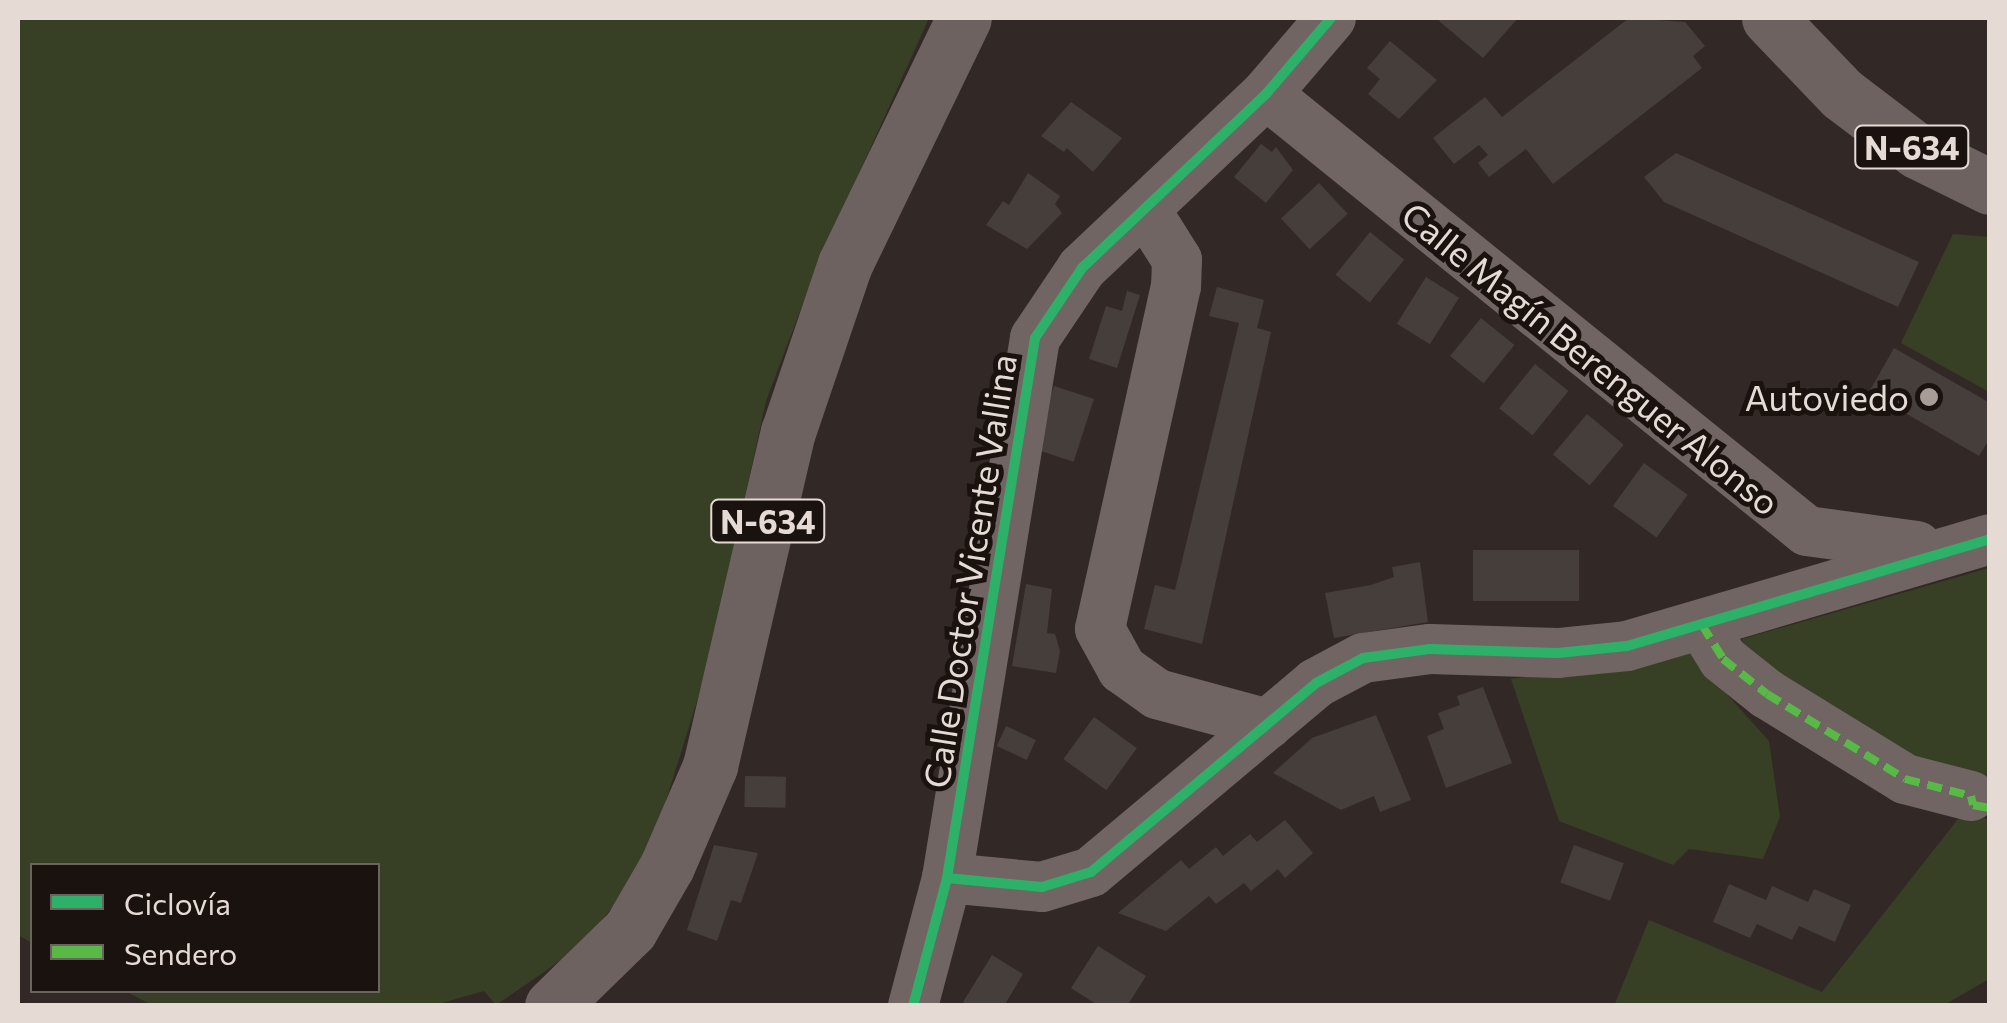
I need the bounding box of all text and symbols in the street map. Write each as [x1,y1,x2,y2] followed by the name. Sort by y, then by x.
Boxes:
[1852,120,1972,174] road number: N-634
[1394,193,1788,523] street label: Calle Magín Berenguer Alonso
[914,351,1024,791] street label: Calle Doctor Vicente Vallina
[1745,376,1909,418] place label: Autoviedo
[1918,386,1940,408] marker: Autoviedo
[708,494,828,548] road number: N-634
[30,863,380,993] legend
[124,884,231,921] text: Ciclovía
[124,934,237,971] text: Sendero

